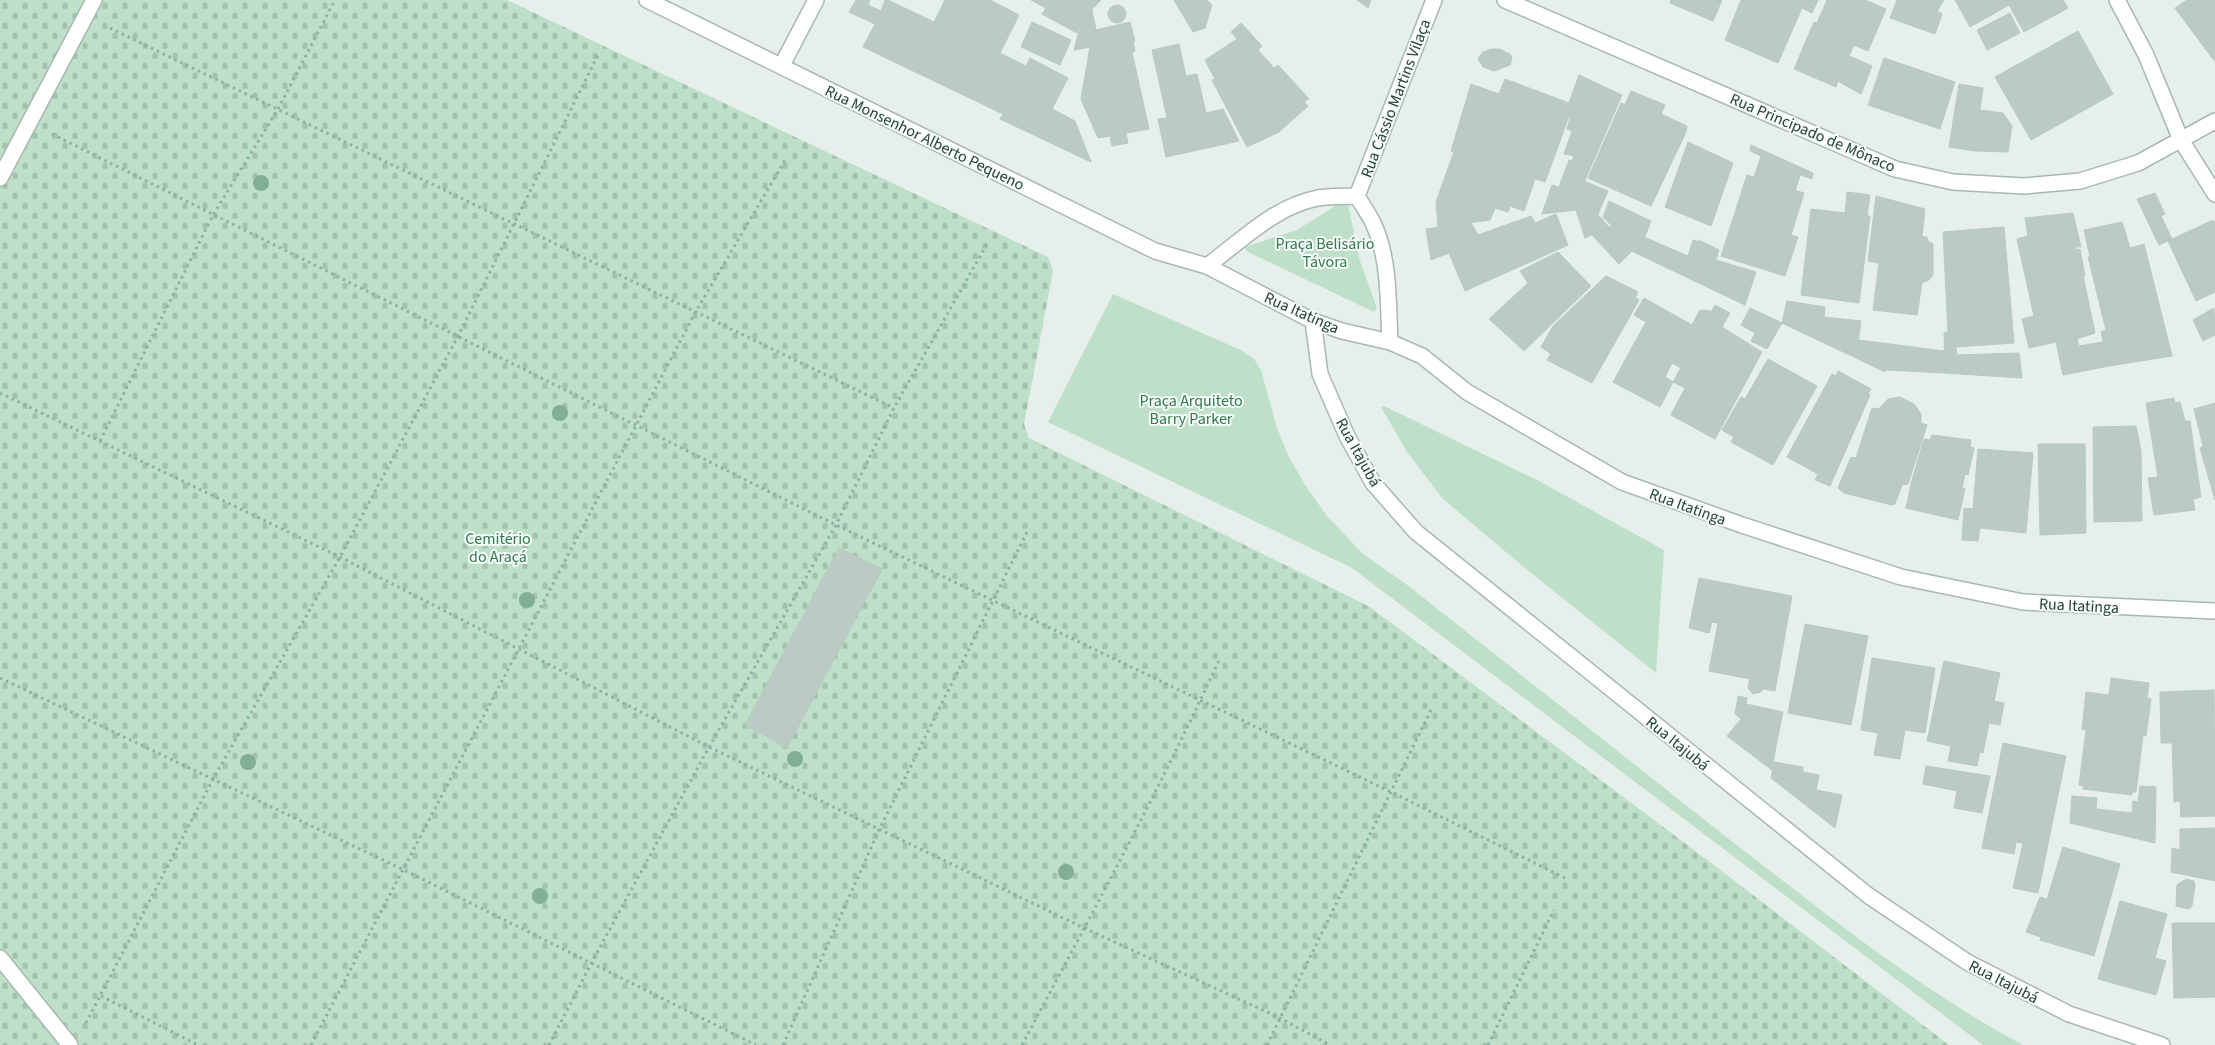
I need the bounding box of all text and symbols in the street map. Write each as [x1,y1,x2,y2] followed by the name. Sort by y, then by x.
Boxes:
[1356,16,1436,181] street label: Rua Cássio Martins Vilaça
[821,80,1028,196] street label: Rua Monsenhor Alberto Pequeno
[1726,88,1899,178] street label: Rua Principado de Mônaco
[1276,233,1374,273] park label: Praça Belisário Távora
[1260,287,1343,339] street label: Rua Itatinga
[1139,390,1243,430] park label: Praça Arquiteto Barry Parker
[1330,414,1386,491] street label: Rua Itajubá
[1646,483,1729,531] street label: Rua Itatinga
[465,528,531,568] park label: Cemitério do Araçá
[2038,593,2120,619] street label: Rua Itatinga
[1641,711,1714,776] street label: Rua Itajubá
[1965,955,2042,1009] street label: Rua Itajubá

